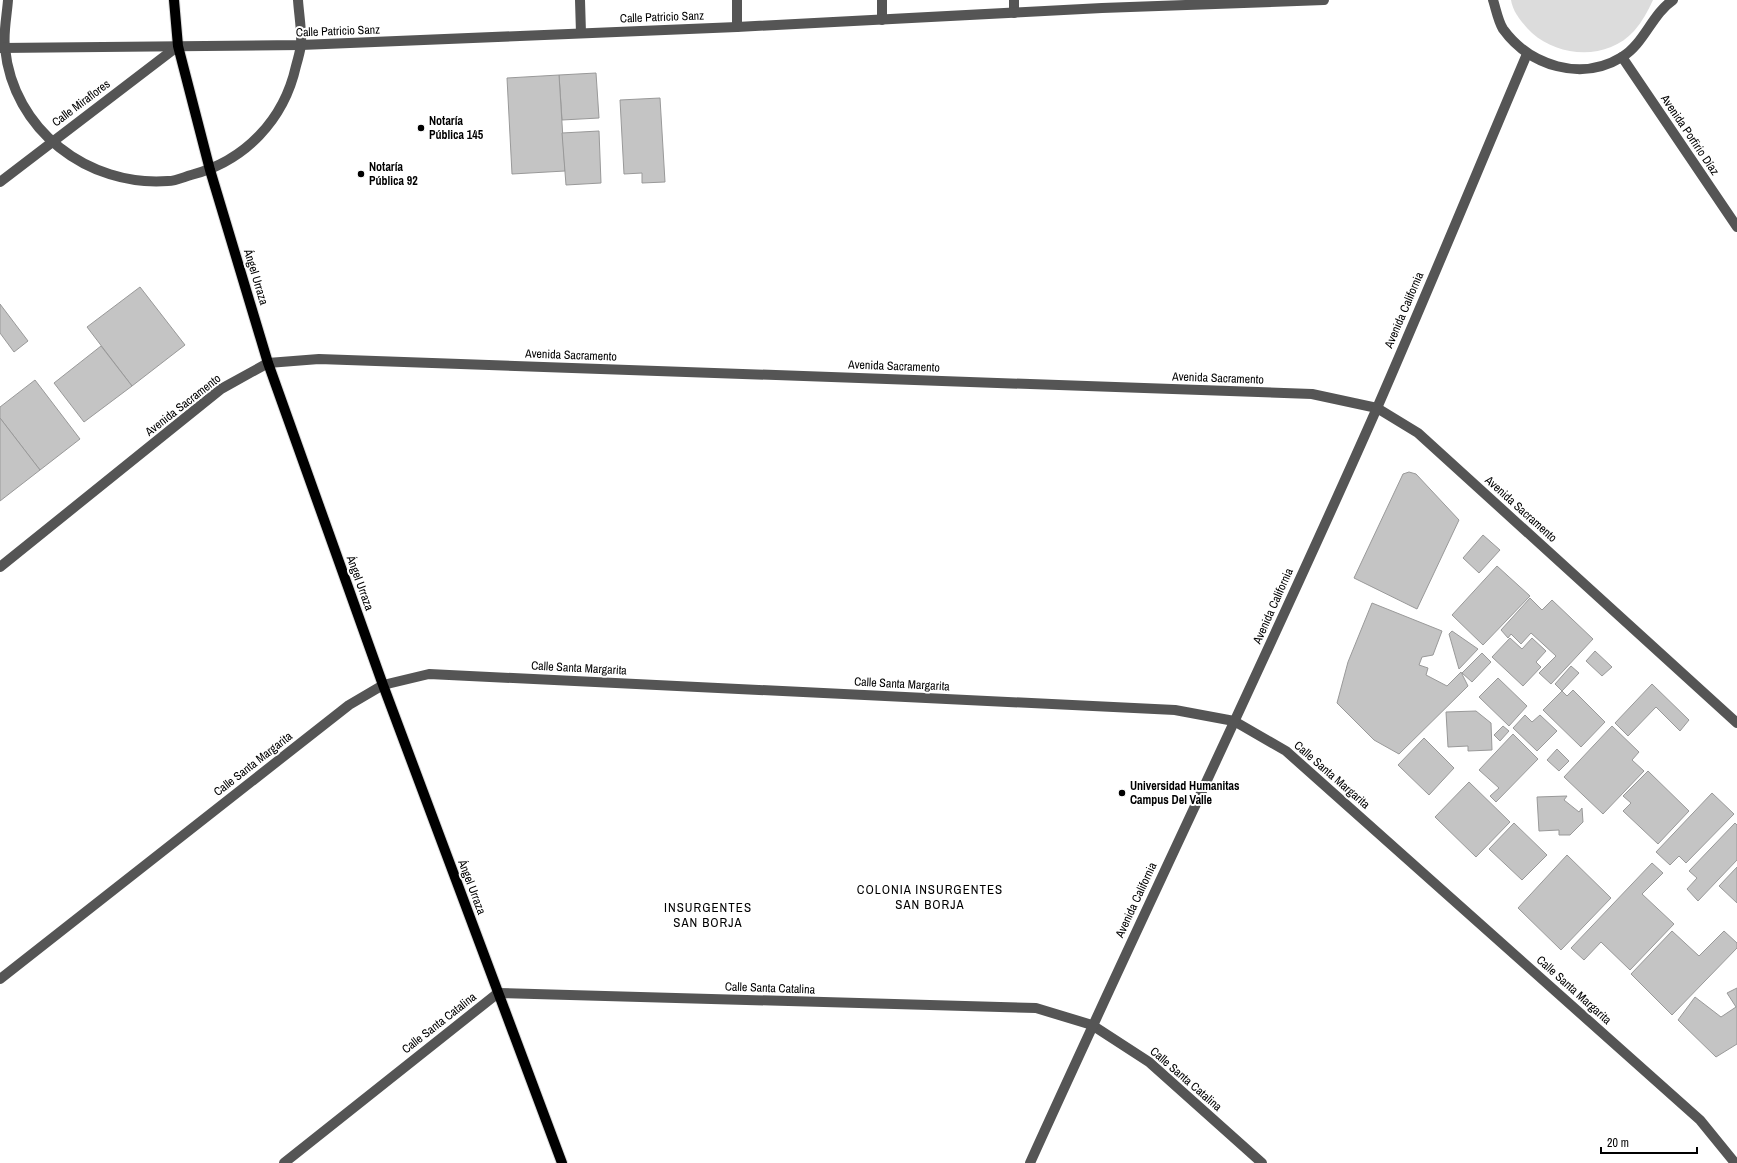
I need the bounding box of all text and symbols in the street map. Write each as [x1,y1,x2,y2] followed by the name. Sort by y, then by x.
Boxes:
[620,8,704,26] street label: Calle Patricio Sanz
[296,22,380,40] street label: Calle Patricio Sanz
[49,76,113,130] street label: Calle Miraflores
[1657,91,1723,178] street label: Avenida Porfirio Díaz
[429,113,484,143] place label: Notaría Pública 145
[416,123,426,133] marker: Notaría Pública 145
[369,159,418,189] place label: Notaría Pública 92
[356,169,366,179] marker: Notaría Pública 92
[240,246,272,307] street label: Ángel Urraza
[1380,269,1427,351] street label: Avenida California
[524,345,617,365] street label: Avenida Sacramento
[847,356,940,376] street label: Avenida Sacramento
[1171,368,1264,388] street label: Avenida Sacramento
[141,370,224,440] street label: Avenida Sacramento
[1481,472,1560,546] street label: Avenida Sacramento
[342,552,378,613] street label: Ángel Urraza
[1249,565,1297,647] street label: Avenida California
[531,658,628,679] street label: Calle Santa Margarita
[854,674,951,695] street label: Calle Santa Margarita
[210,728,296,800] street label: Calle Santa Margarita
[1291,738,1374,813] street label: Calle Santa Margarita
[1130,778,1240,808] place label: Universidad Humanitas Campus Del Valle
[1117,788,1127,798] marker: Universidad Humanitas Campus Del Valle
[454,856,490,917] street label: Ángel Urraza
[1111,859,1161,941] street label: Avenida California
[857,881,1003,913] district label: COLONIA INSURGENTES SAN BORJA
[664,899,752,931] district label: INSURGENTES SAN BORJA
[1533,952,1615,1028] street label: Calle Santa Margarita
[725,978,816,998] street label: Calle Santa Catalina
[399,989,480,1057] street label: Calle Santa Catalina
[1147,1043,1226,1115] street label: Calle Santa Catalina
[1601,1129,1697,1155] scale bar
[1607,1135,1629,1151] text: 20 m

